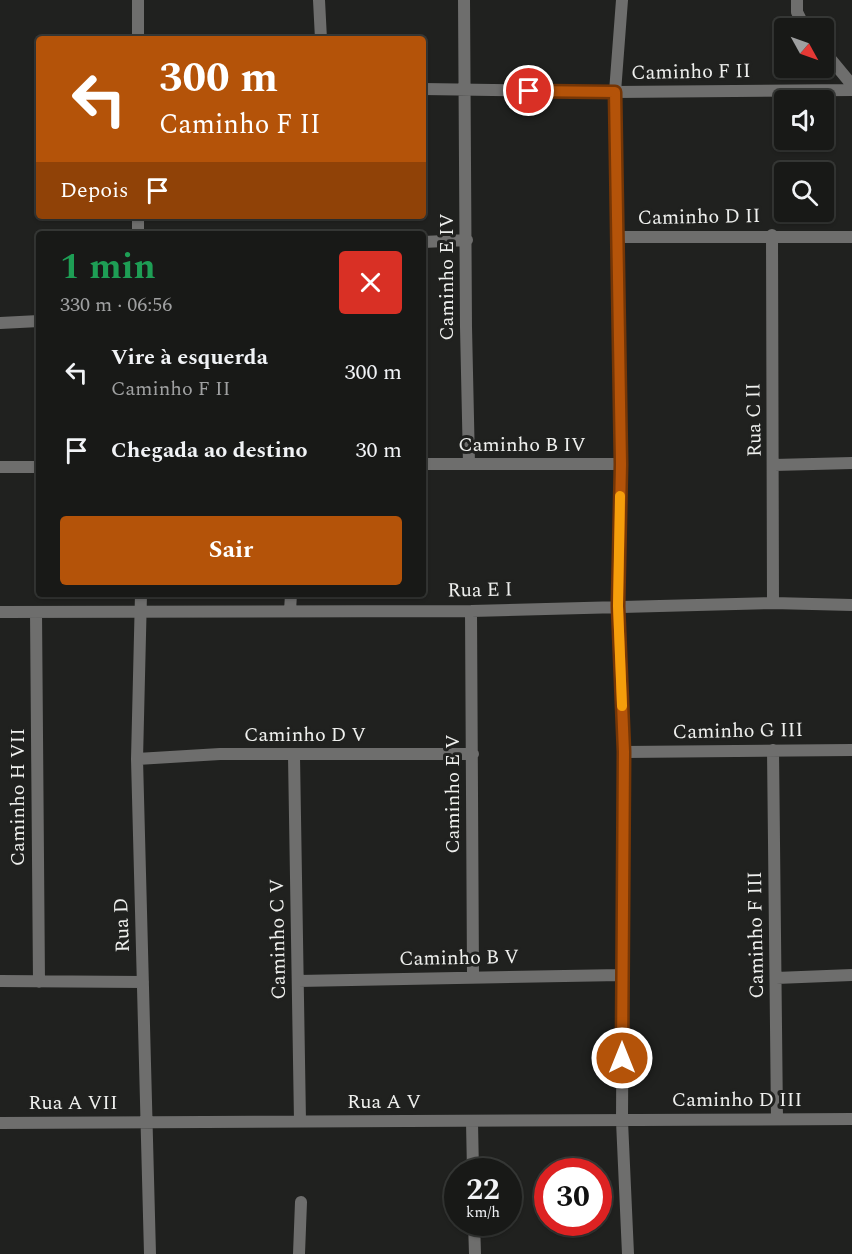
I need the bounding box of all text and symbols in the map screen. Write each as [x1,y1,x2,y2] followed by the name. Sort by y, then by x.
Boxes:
[774,18,834,78] north arrow
[774,18,834,222] map controls
[159,47,278,110] text: 300 m
[631,56,751,88] street label: Caminho F II
[60,60,138,138] icon: left
[503,65,554,116] pin
[512,74,545,107] icon: arrive
[774,90,834,150] button: sound
[159,104,321,146] text: Caminho F II
[774,162,834,222] button: search
[60,174,129,207] text: Depois
[141,174,174,207] icon: arrive
[637,201,761,233] street label: Caminho D II
[432,213,462,341] street label: Caminho E IV
[60,240,156,295] text: 1 min
[339,251,402,314] button: close
[60,290,172,320] text: 330 m · 06:56
[111,341,268,374] text: Vire à esquerda
[60,356,93,389] icon: left
[345,356,402,389] text: 300 m
[111,374,231,404] text: Caminho F II
[738,383,770,457] street label: Rua C II
[458,430,586,460] street label: Caminho B IV
[60,434,93,467] icon: arrive
[111,434,308,467] text: Chegada ao destino
[356,434,402,467] text: 30 m
[60,516,402,585] button: Sair
[447,574,513,606] street label: Rua E I
[672,715,804,747] street label: Caminho G III
[244,720,366,750] street label: Caminho D V
[3,728,33,866] street label: Caminho H VII
[438,734,468,854] street label: Caminho E V
[740,871,772,999] street label: Caminho F III
[262,878,294,1000] street label: Caminho C V
[106,897,138,953] street label: Rua D
[399,942,519,974] street label: Caminho B V
[590,1026,654,1090] position arrow
[672,1085,802,1115] street label: Caminho D III
[347,1087,421,1117] street label: Rua A V
[28,1088,118,1118] street label: Rua A VII
[534,1158,612,1236] speed limit sign: 30
[466,1167,500,1213] text: 22
[466,1201,500,1224] text: km/h

